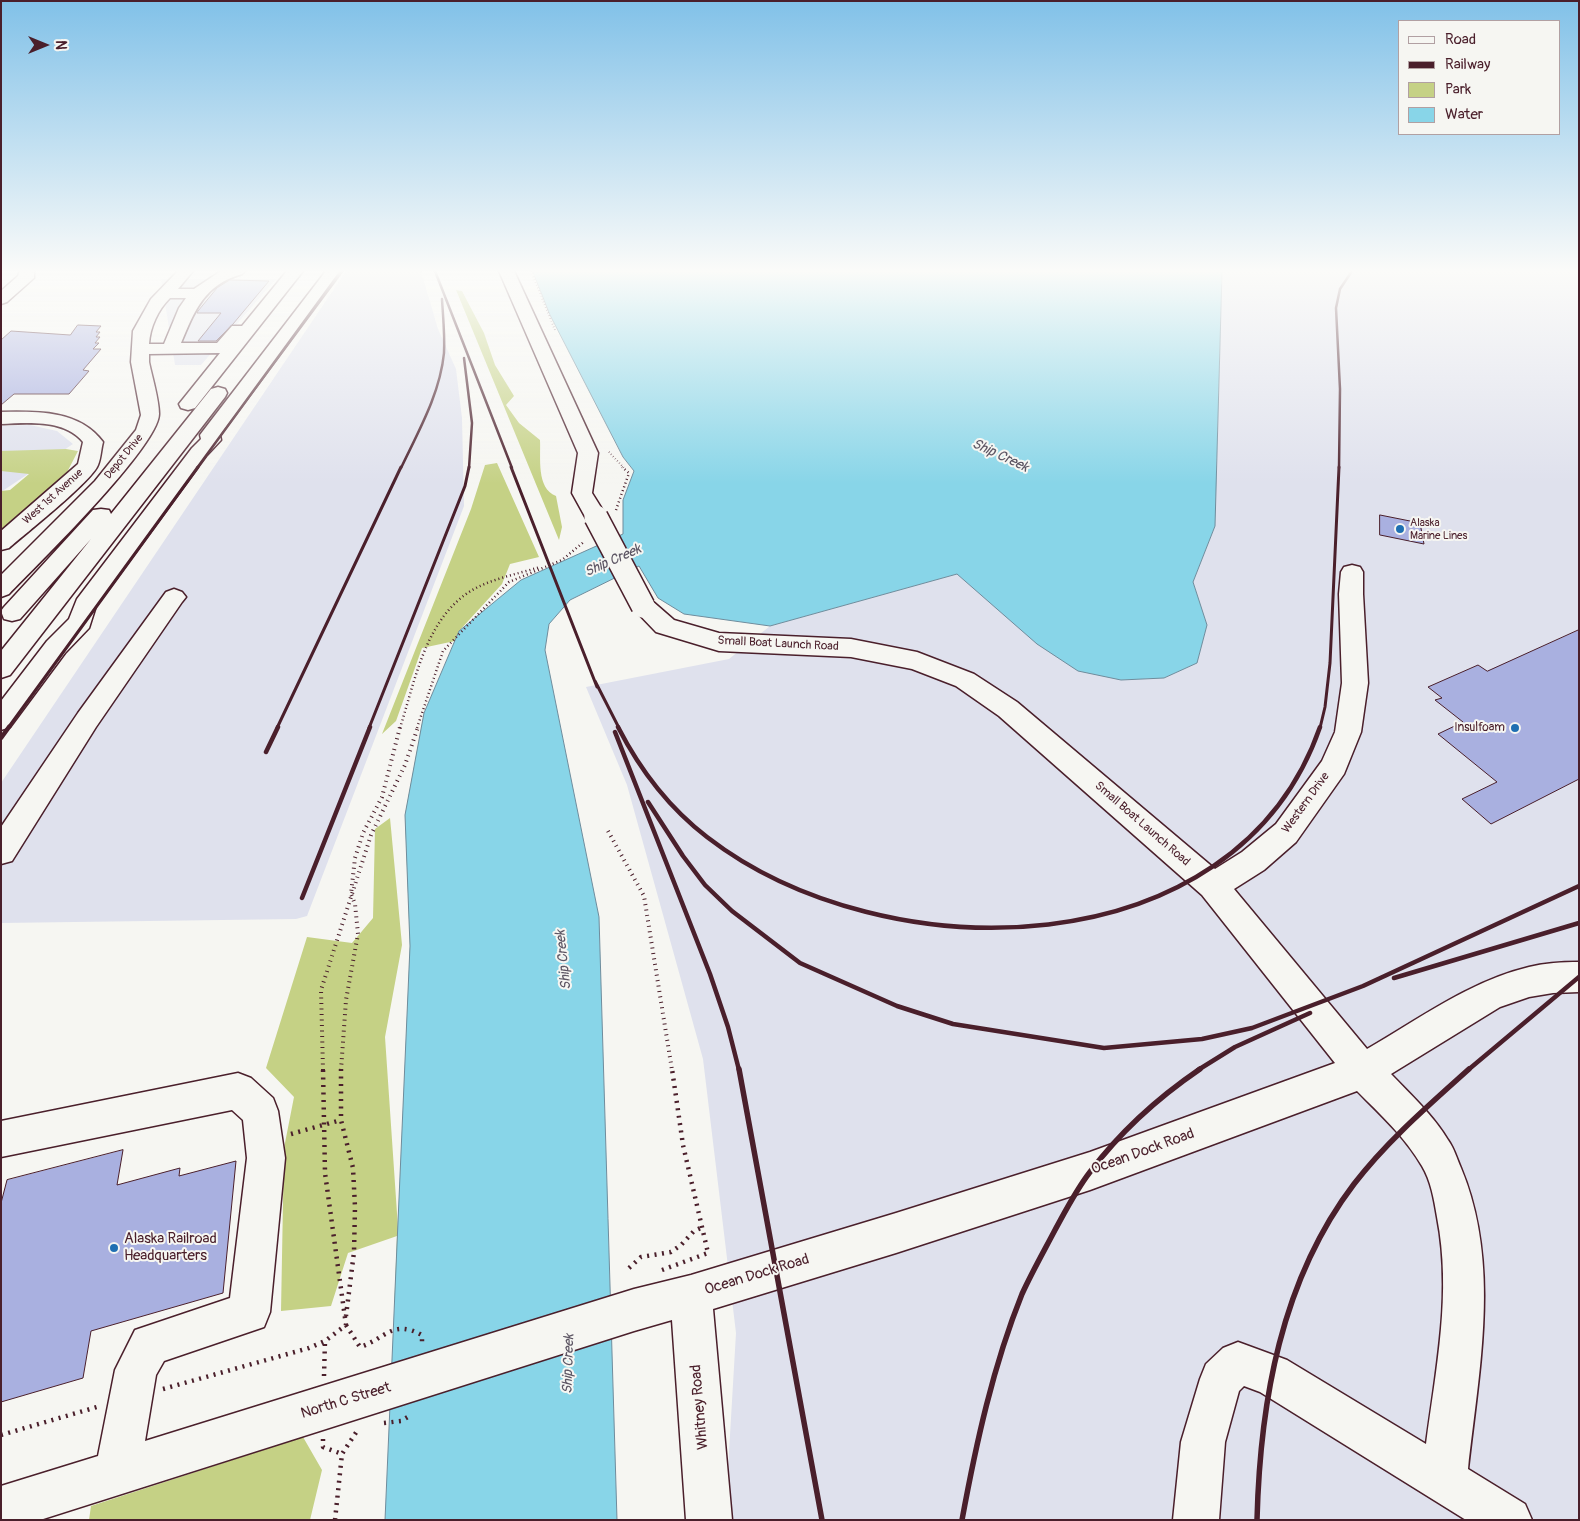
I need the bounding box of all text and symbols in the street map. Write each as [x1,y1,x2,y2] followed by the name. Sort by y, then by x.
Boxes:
[20,20,70,70] north arrow
[1398,20,1560,135] legend
[1445,30,1476,49] text: Road
[52,40,69,50] text: N
[1445,55,1490,74] text: Railway
[1445,80,1471,99] text: Park
[1445,105,1483,124] text: Water
[102,432,146,482] street label: Depot Drive
[969,436,1031,476] water label: Ship Creek
[20,467,86,527] street label: West 1st Avenue
[1410,516,1467,542] place label: Alaska Marine Lines
[1394,523,1406,535] marker: Alaska Marine Lines
[582,541,644,581] water label: Ship Creek
[717,634,839,654] street label: Small Boat Launch Road
[1454,721,1505,735] place label: Insulfoam
[1509,722,1521,734] marker: Insulfoam
[1279,770,1333,836] street label: Western Drive
[1091,779,1193,869] street label: Small Boat Launch Road
[553,929,575,991] water label: Ship Creek
[1089,1125,1197,1179] street label: Ocean Dock Road
[124,1230,217,1265] place label: Alaska Railroad Headquarters
[108,1242,120,1254] marker: Alaska Railroad Headquarters
[703,1251,811,1299] street label: Ocean Dock Road
[560,1334,578,1394] water label: Ship Creek
[687,1364,713,1450] street label: Whitney Road
[299,1379,393,1423] street label: North C Street

